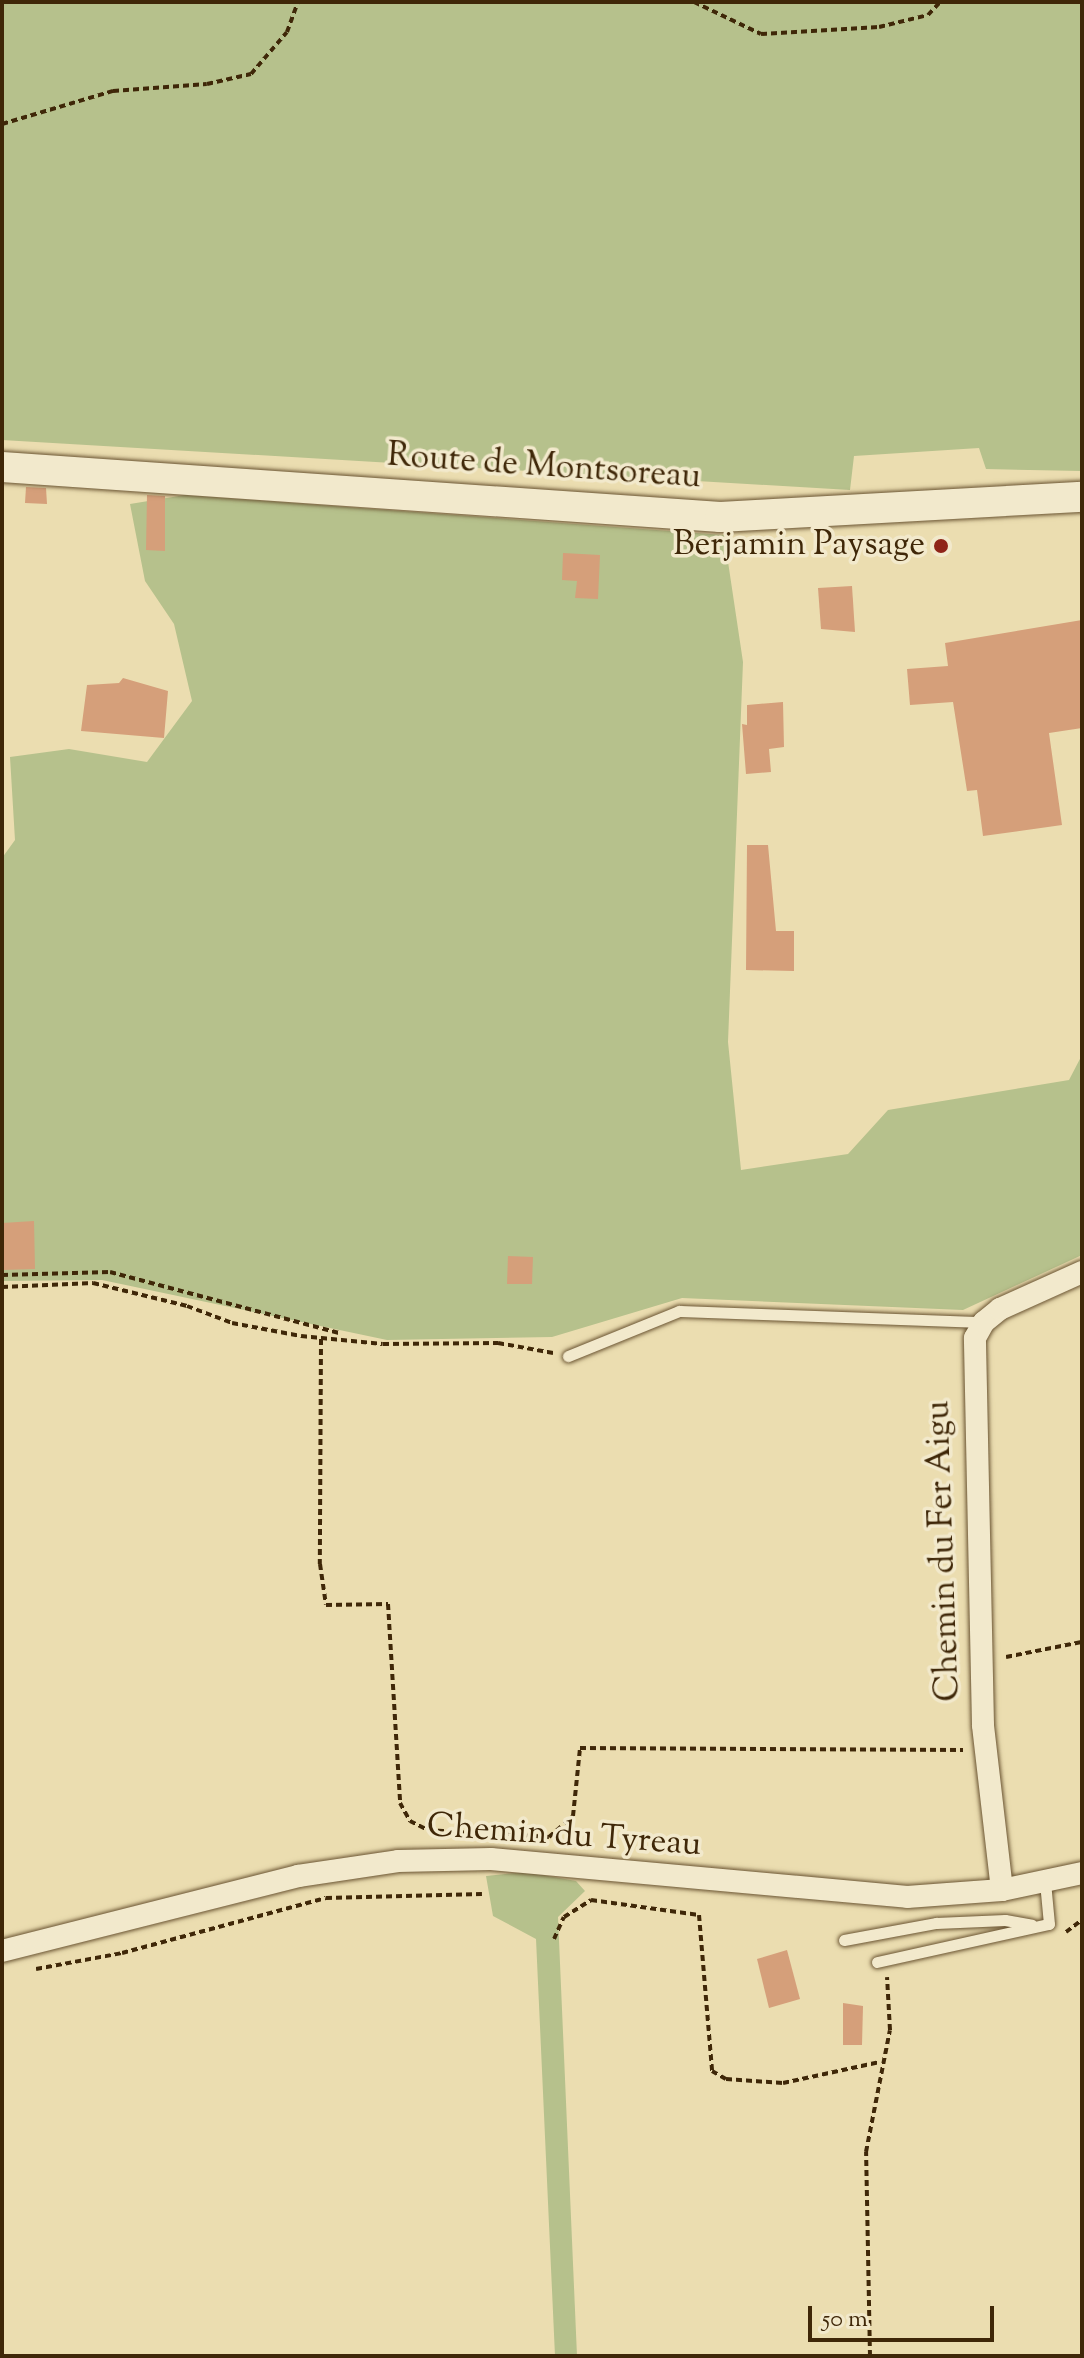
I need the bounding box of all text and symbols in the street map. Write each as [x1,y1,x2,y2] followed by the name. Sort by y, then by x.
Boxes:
[386,436,702,498] street label: Route de Montsoreau
[673,526,925,566] place label: Berjamin Paysage
[932,537,950,555] marker: Berjamin Paysage
[918,1400,970,1702] street label: Chemin du Fer Aigu
[425,1806,703,1866] street label: Chemin du Tyreau
[812,2290,998,2340] scale bar
[822,2303,868,2337] text: 50 m

